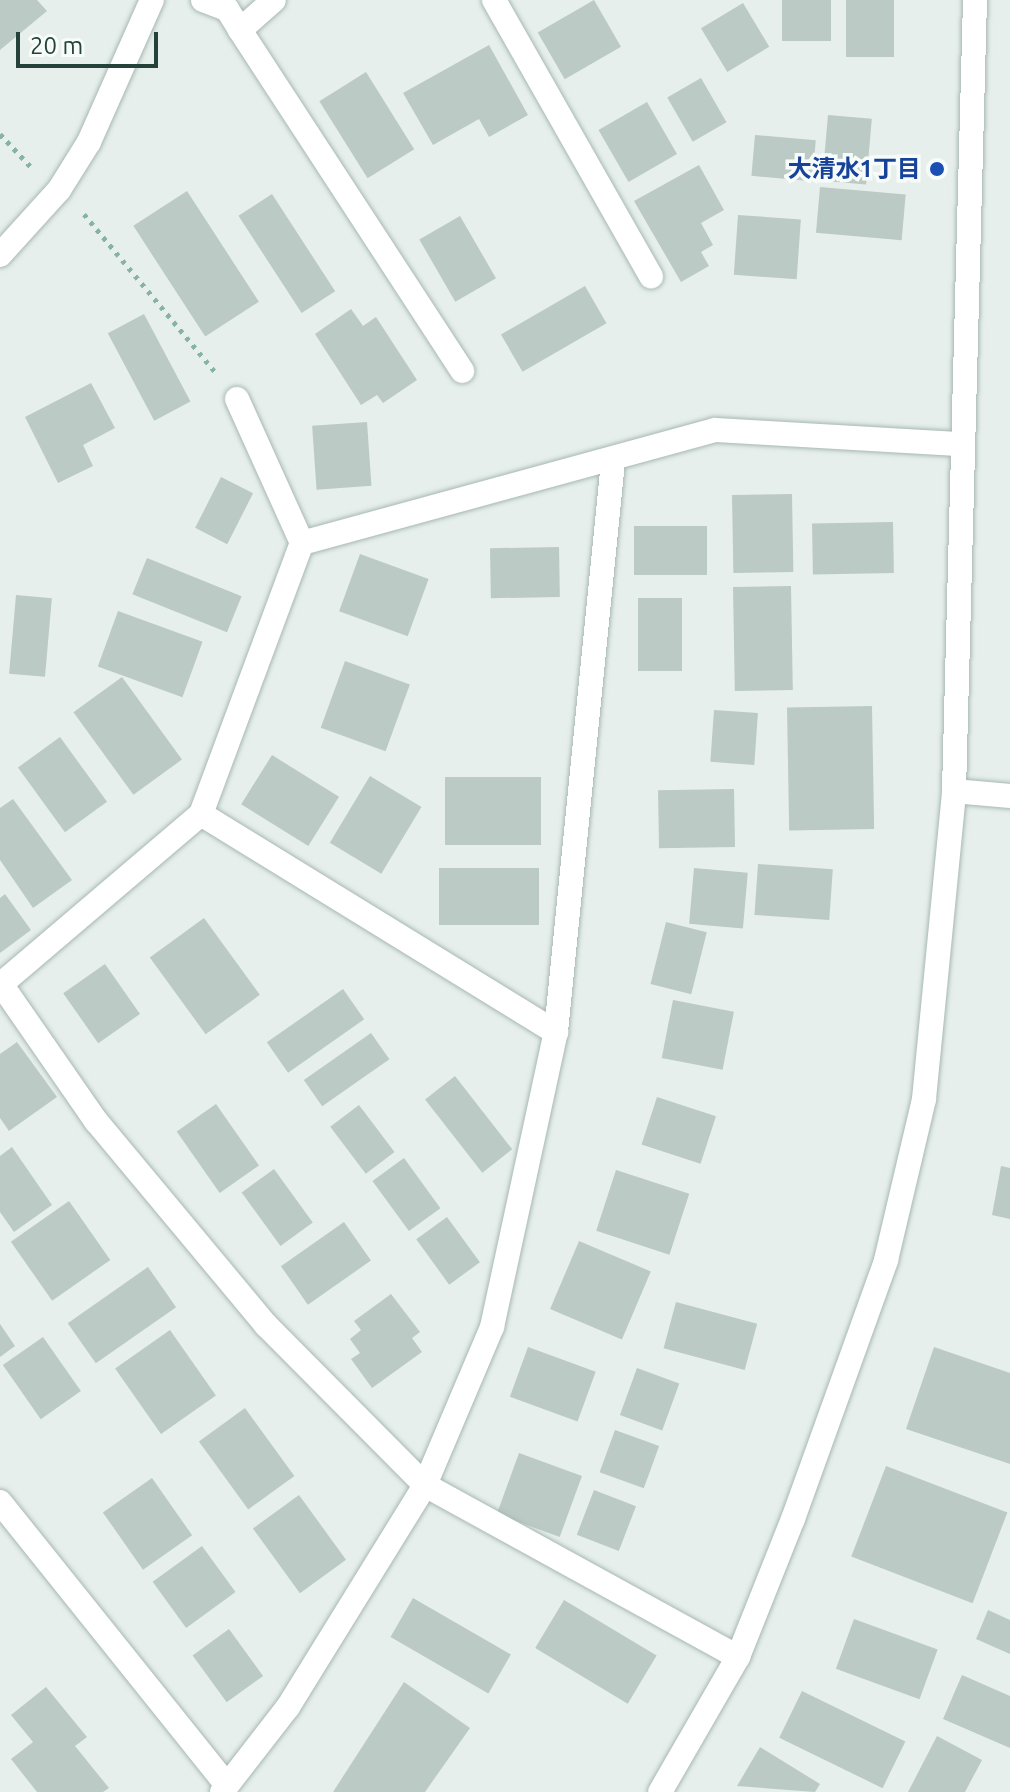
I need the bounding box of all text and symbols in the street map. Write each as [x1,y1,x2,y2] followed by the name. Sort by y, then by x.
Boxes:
[20,16,162,66] scale bar
[30,32,83,59] text: 20 m
[787,155,921,183] place label: 大清水1丁目
[928,160,946,178] marker: 大清水1丁目

